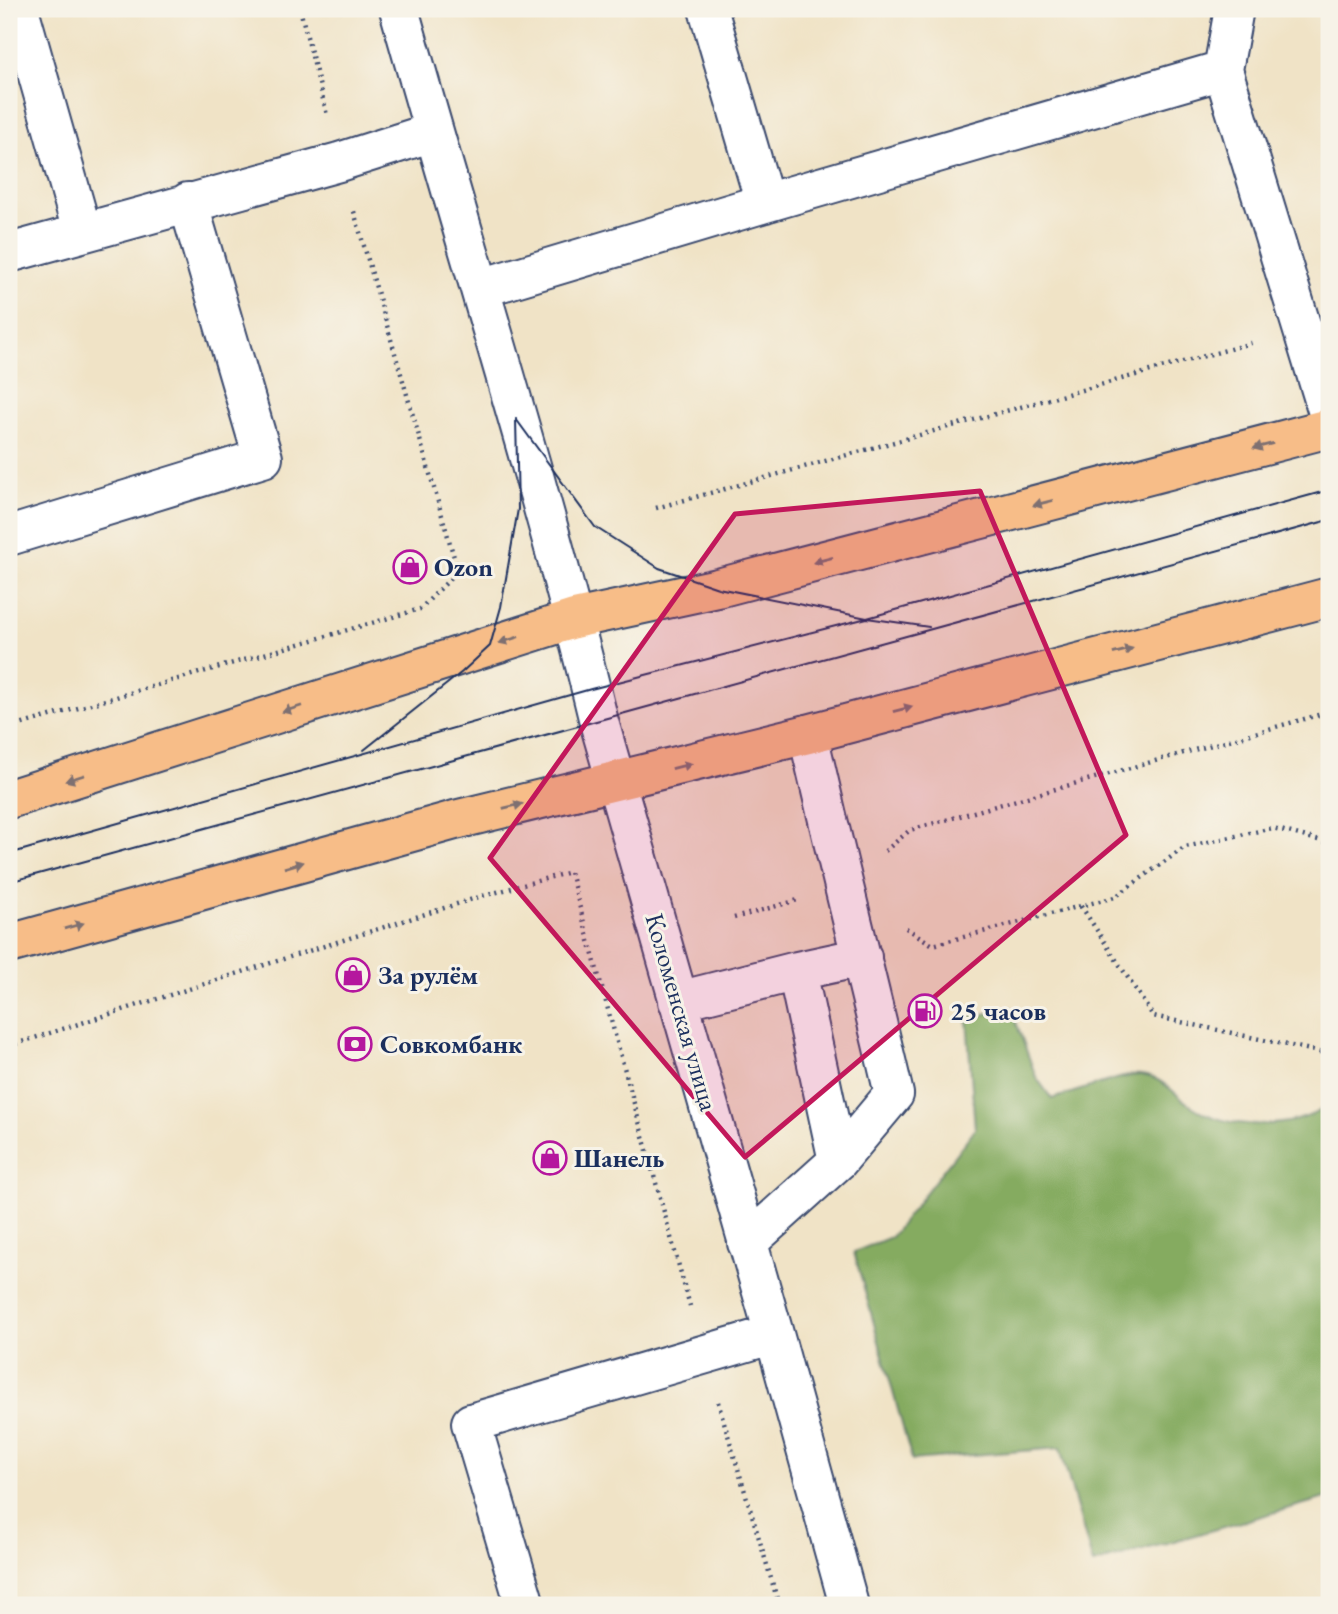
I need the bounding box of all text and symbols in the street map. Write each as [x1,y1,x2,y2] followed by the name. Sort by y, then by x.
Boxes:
[1252,441,1273,451] one-way arrow
[1032,498,1054,509] one-way arrow
[391,548,429,586] shop icon: Ozon
[434,550,493,584] place label: Ozon
[812,555,834,566] one-way arrow
[498,636,519,646] one-way arrow
[1112,645,1134,656] one-way arrow
[892,703,914,714] one-way arrow
[281,704,302,715] one-way arrow
[672,760,694,771] one-way arrow
[64,773,85,784] one-way arrow
[502,800,524,811] one-way arrow
[283,859,304,869] one-way arrow
[638,909,727,1115] street label: Коломенская улица
[64,920,86,931] one-way arrow
[334,956,372,994] shop icon: За рулём
[378,958,478,992] place label: За рулём
[906,992,944,1030] fuel station icon: 25 часов
[950,994,1046,1028] place label: 25 часов
[336,1025,374,1063] bank icon: Совкомбанк
[380,1027,523,1061] place label: Совкомбанк
[531,1139,569,1177] shop icon: Шанель
[574,1141,664,1175] place label: Шанель

